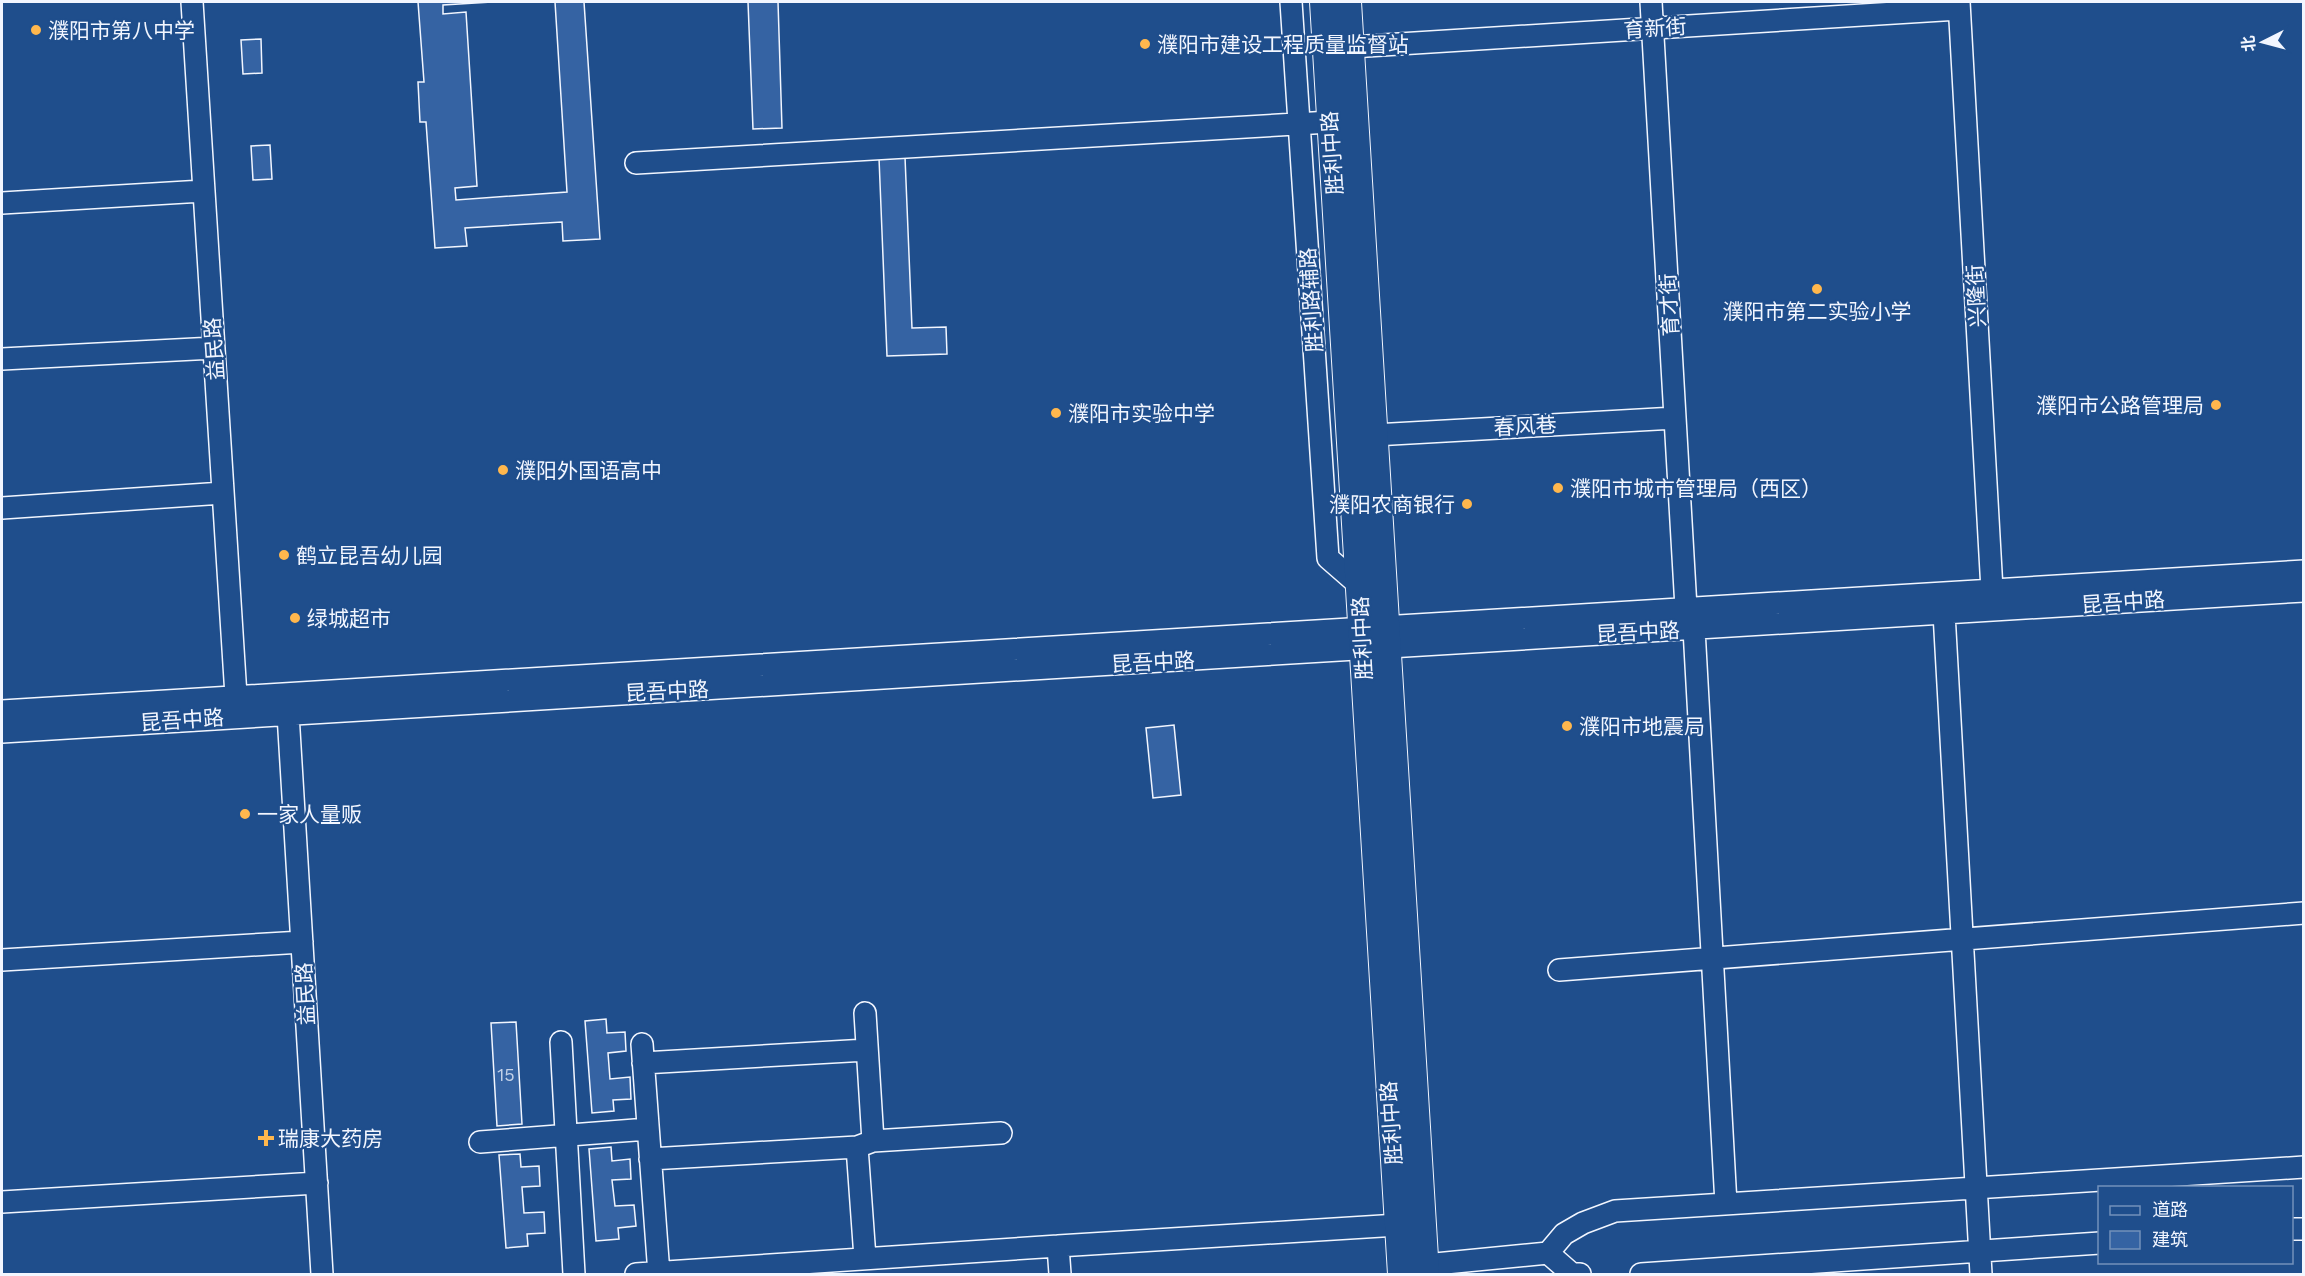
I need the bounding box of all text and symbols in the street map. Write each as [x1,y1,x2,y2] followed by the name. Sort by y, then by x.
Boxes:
[2233,12,2293,72] north arrow
[1623,13,1687,43] street label: 育新街
[48,18,195,43] place label: 濮阳市第八中学
[29,23,43,37] marker: 濮阳市第八中学
[1157,32,1409,57] place label: 濮阳市建设工程质量监督站
[2238,35,2259,52] text: 北
[1138,37,1152,51] marker: 濮阳市建设工程质量监督站
[1317,110,1347,196] street label: 胜利中路
[1295,247,1327,353] street label: 胜利路辅路
[1962,264,1990,328] street label: 兴隆街
[1655,273,1683,337] street label: 育才街
[1810,282,1824,296] marker: 濮阳市第二实验小学
[1723,299,1912,324] place label: 濮阳市第二实验小学
[199,317,229,381] street label: 益民路
[2036,393,2204,418] place label: 濮阳市公路管理局
[2209,398,2223,412] marker: 濮阳市公路管理局
[1068,401,1215,426] place label: 濮阳市实验中学
[1049,406,1063,420] marker: 濮阳市实验中学
[1493,412,1557,440] street label: 春风巷
[515,458,662,483] place label: 濮阳外国语高中
[496,463,510,477] marker: 濮阳外国语高中
[1570,476,1822,501] place label: 濮阳市城市管理局（西区）
[1551,481,1565,495] marker: 濮阳市城市管理局（西区）
[1329,492,1455,517] place label: 濮阳农商银行
[1460,497,1474,511] marker: 濮阳农商银行
[296,543,443,568] place label: 鹤立昆吾幼儿园
[277,548,291,562] marker: 鹤立昆吾幼儿园
[2080,587,2166,617] street label: 昆吾中路
[1347,595,1377,681] street label: 胜利中路
[307,606,391,631] place label: 绿城超市
[288,611,302,625] marker: 绿城超市
[1595,617,1681,647] street label: 昆吾中路
[1110,647,1196,677] street label: 昆吾中路
[624,676,710,706] street label: 昆吾中路
[139,705,225,735] street label: 昆吾中路
[1579,714,1705,739] place label: 濮阳市地震局
[1560,719,1574,733] marker: 濮阳市地震局
[257,802,362,827] place label: 一家人量贩
[238,807,252,821] marker: 一家人量贩
[291,962,319,1026] street label: 益民路
[497,1064,515,1085] house number: 15
[1376,1080,1406,1166] street label: 胜利中路
[278,1126,383,1151] place label: 瑞康大药房
[259,1131,273,1145] marker: 瑞康大药房
[2098,1186,2293,1264] legend
[2152,1199,2188,1220] text: 道路
[2152,1229,2188,1250] text: 建筑

